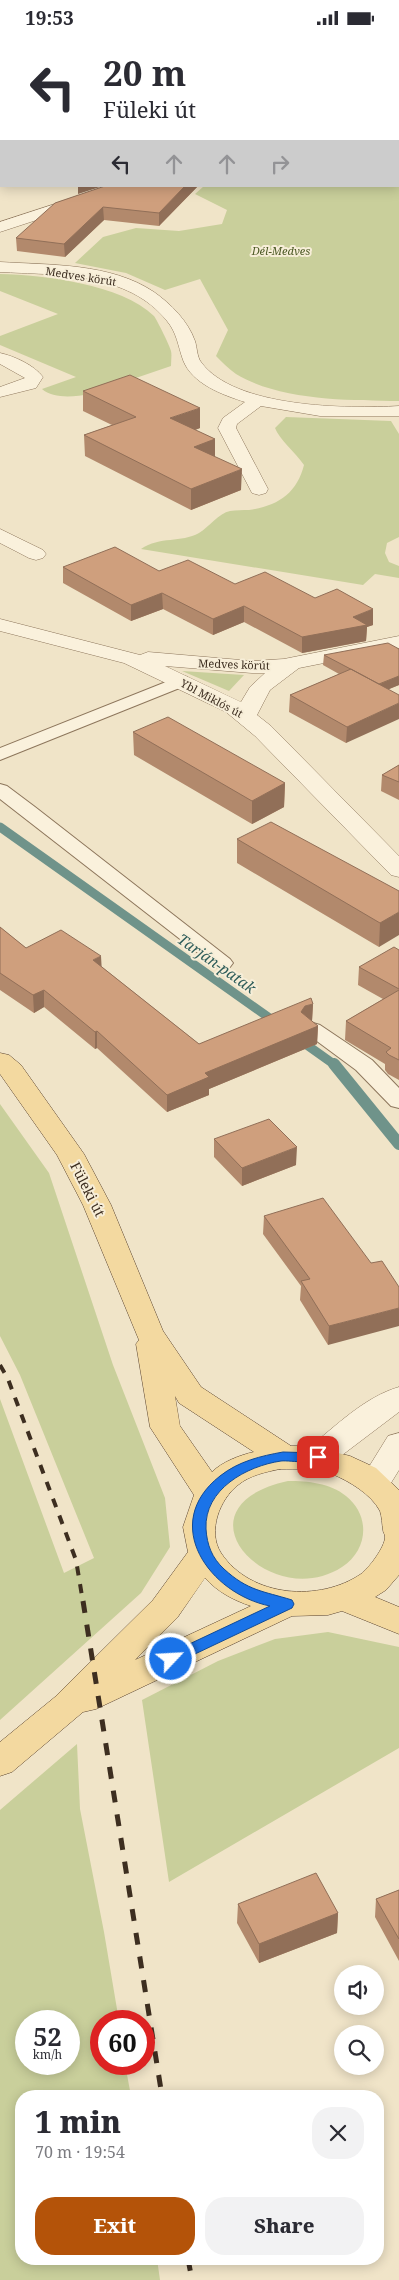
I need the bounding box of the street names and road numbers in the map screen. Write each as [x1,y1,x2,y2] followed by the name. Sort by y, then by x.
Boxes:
[44,263,118,289] street label: Medves körút
[198,655,270,673] street label: Medves körút
[177,675,246,721] street label: Ybl Miklós út
[66,1158,110,1220] street label: Füleki út

